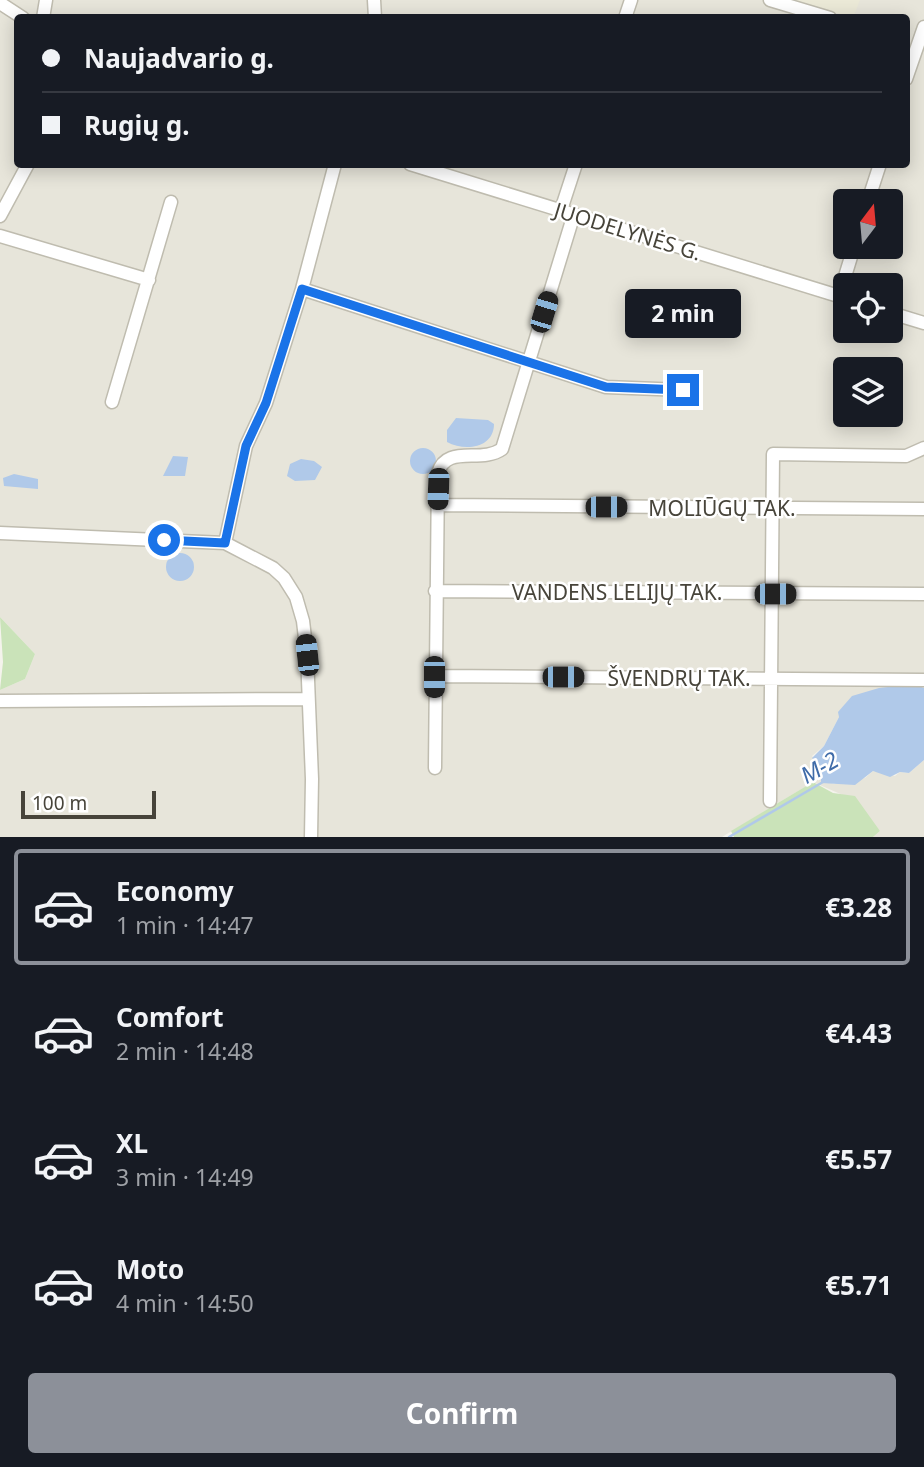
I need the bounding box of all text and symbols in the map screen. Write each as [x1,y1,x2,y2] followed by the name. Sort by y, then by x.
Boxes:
[84,40,274,76] text: Naujadvario g.
[84,107,190,143] text: Rugių g.
[833,189,903,259] north arrow
[833,189,903,427] map controls
[549,195,705,267] street label: JUODELYNĖS G.
[833,273,903,343] button: locate
[625,288,741,338] callout: 2 min
[528,289,561,335] car
[651,297,715,329] text: 2 min
[833,357,903,427] button: layers
[667,374,699,406] route end
[427,468,450,510] car
[648,494,796,522] street label: MOLIŪGŲ TAK.
[586,497,628,518] car
[148,524,180,556] route start
[512,578,722,606] street label: VANDENS LELIJŲ TAK.
[755,584,797,605] car
[295,633,320,677] car
[424,656,445,698] car
[607,664,751,692] street label: ŠVENDRŲ TAK.
[543,667,585,688] car
[794,743,844,791] water label: M-2
[21,788,156,820] scale bar
[32,790,87,816] text: 100 m
[116,873,234,909] text: Economy
[32,876,95,939] icon: car
[825,889,892,925] text: €3.28
[116,909,254,941] text: 1 min · 14:47
[116,999,224,1035] text: Comfort
[32,1002,95,1065] icon: car
[825,1015,892,1051] text: €4.43
[116,1035,254,1067] text: 2 min · 14:48
[116,1125,148,1161] text: XL
[32,1128,95,1191] icon: car
[825,1141,892,1177] text: €5.57
[116,1161,254,1193] text: 3 min · 14:49
[116,1251,184,1287] text: Moto
[32,1254,95,1317] icon: car
[825,1267,892,1303] text: €5.71
[116,1287,254,1319] text: 4 min · 14:50
[28,1373,896,1453] button: Confirm

